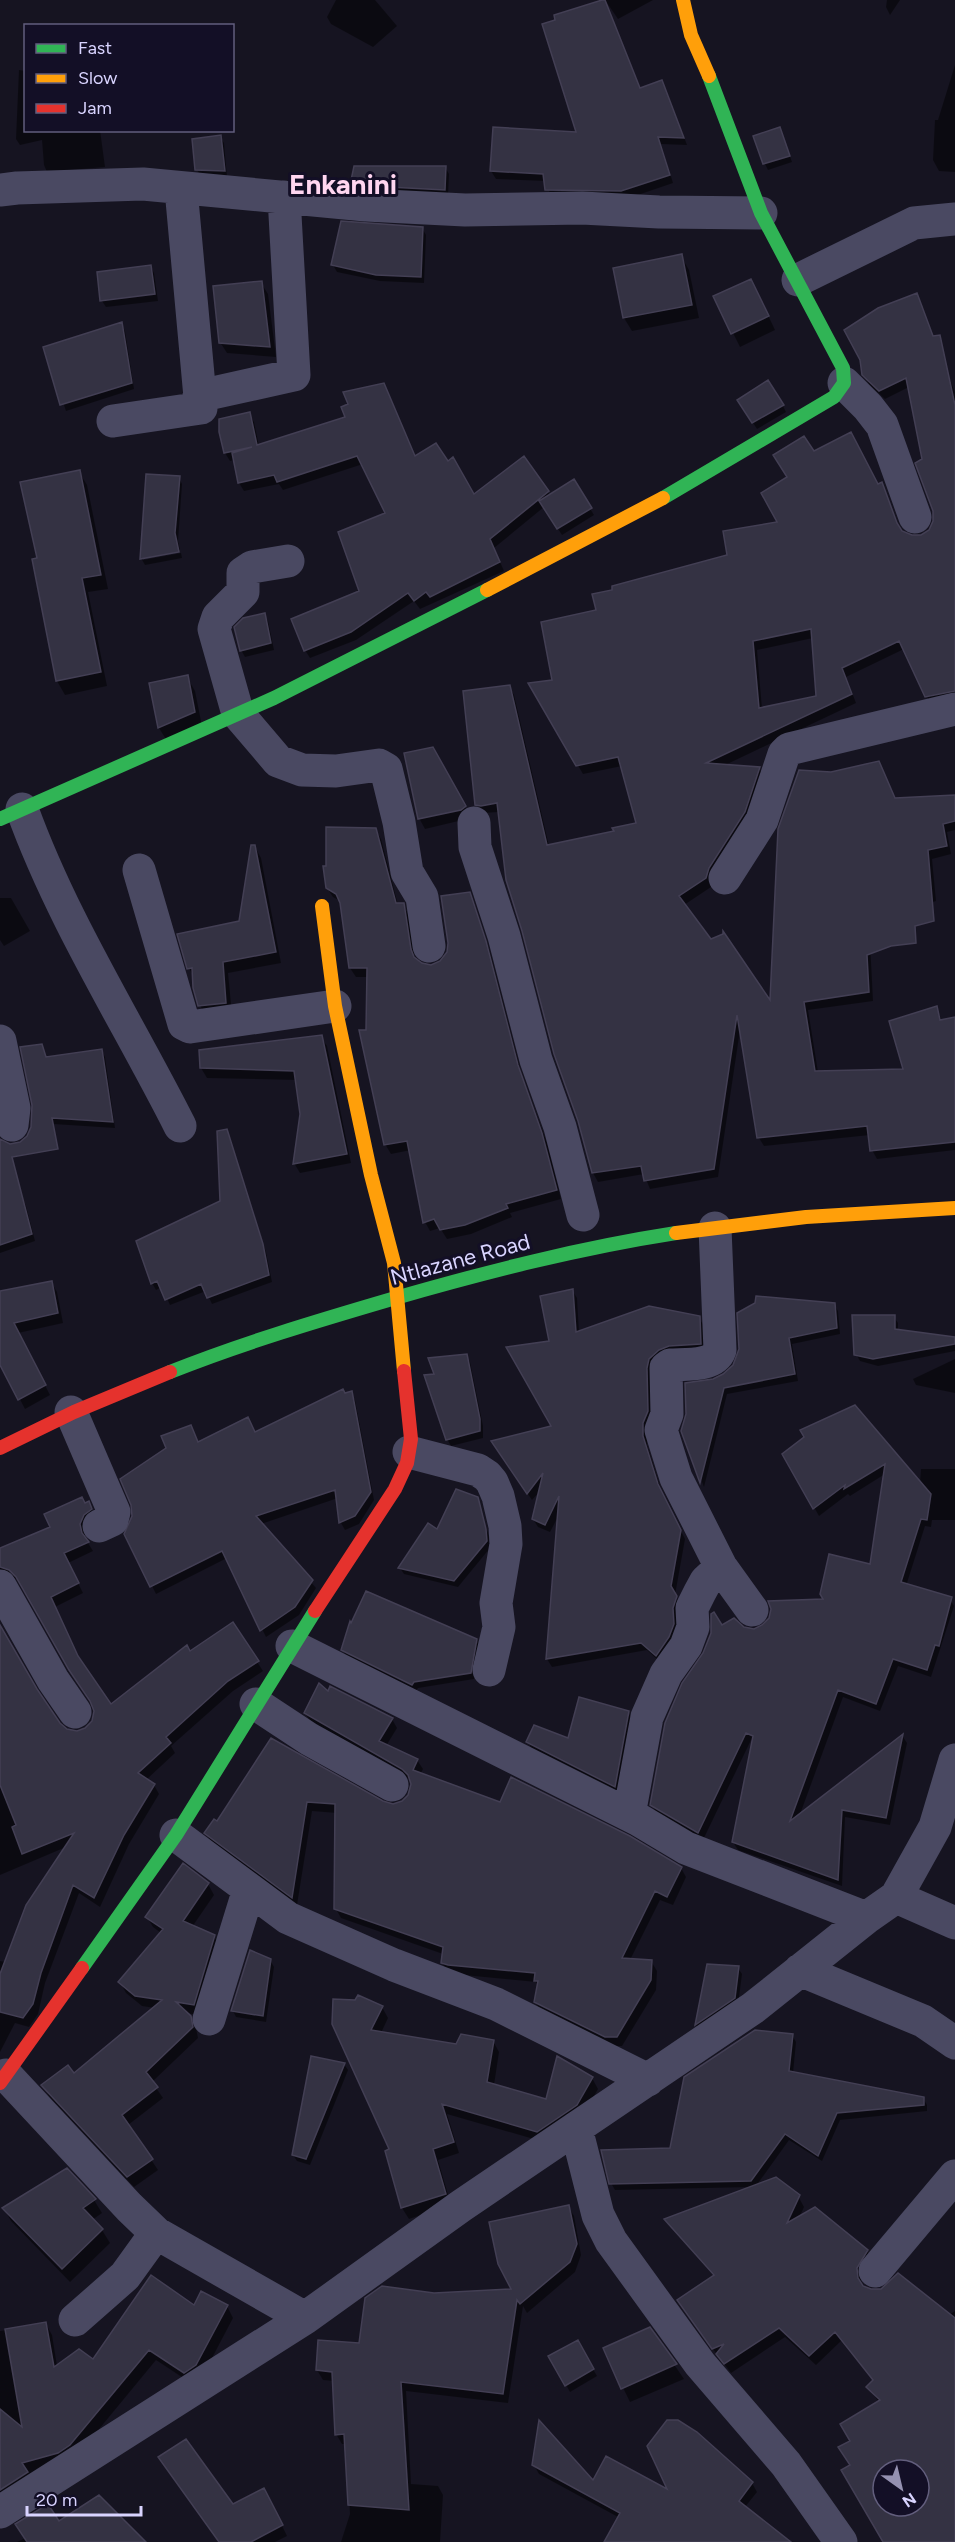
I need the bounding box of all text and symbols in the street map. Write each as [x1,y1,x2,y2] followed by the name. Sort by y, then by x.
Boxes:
[24,24,234,132] legend
[78,37,112,59] text: Fast
[78,67,117,89] text: Slow
[78,97,112,119] text: Jam
[289,167,397,201] district label: Enkanini
[387,1228,533,1291] street label: Ntlazane Road
[871,2458,931,2518] north arrow
[27,2479,141,2517] scale bar
[36,2489,77,2511] text: 20 m
[899,2489,920,2511] text: N

